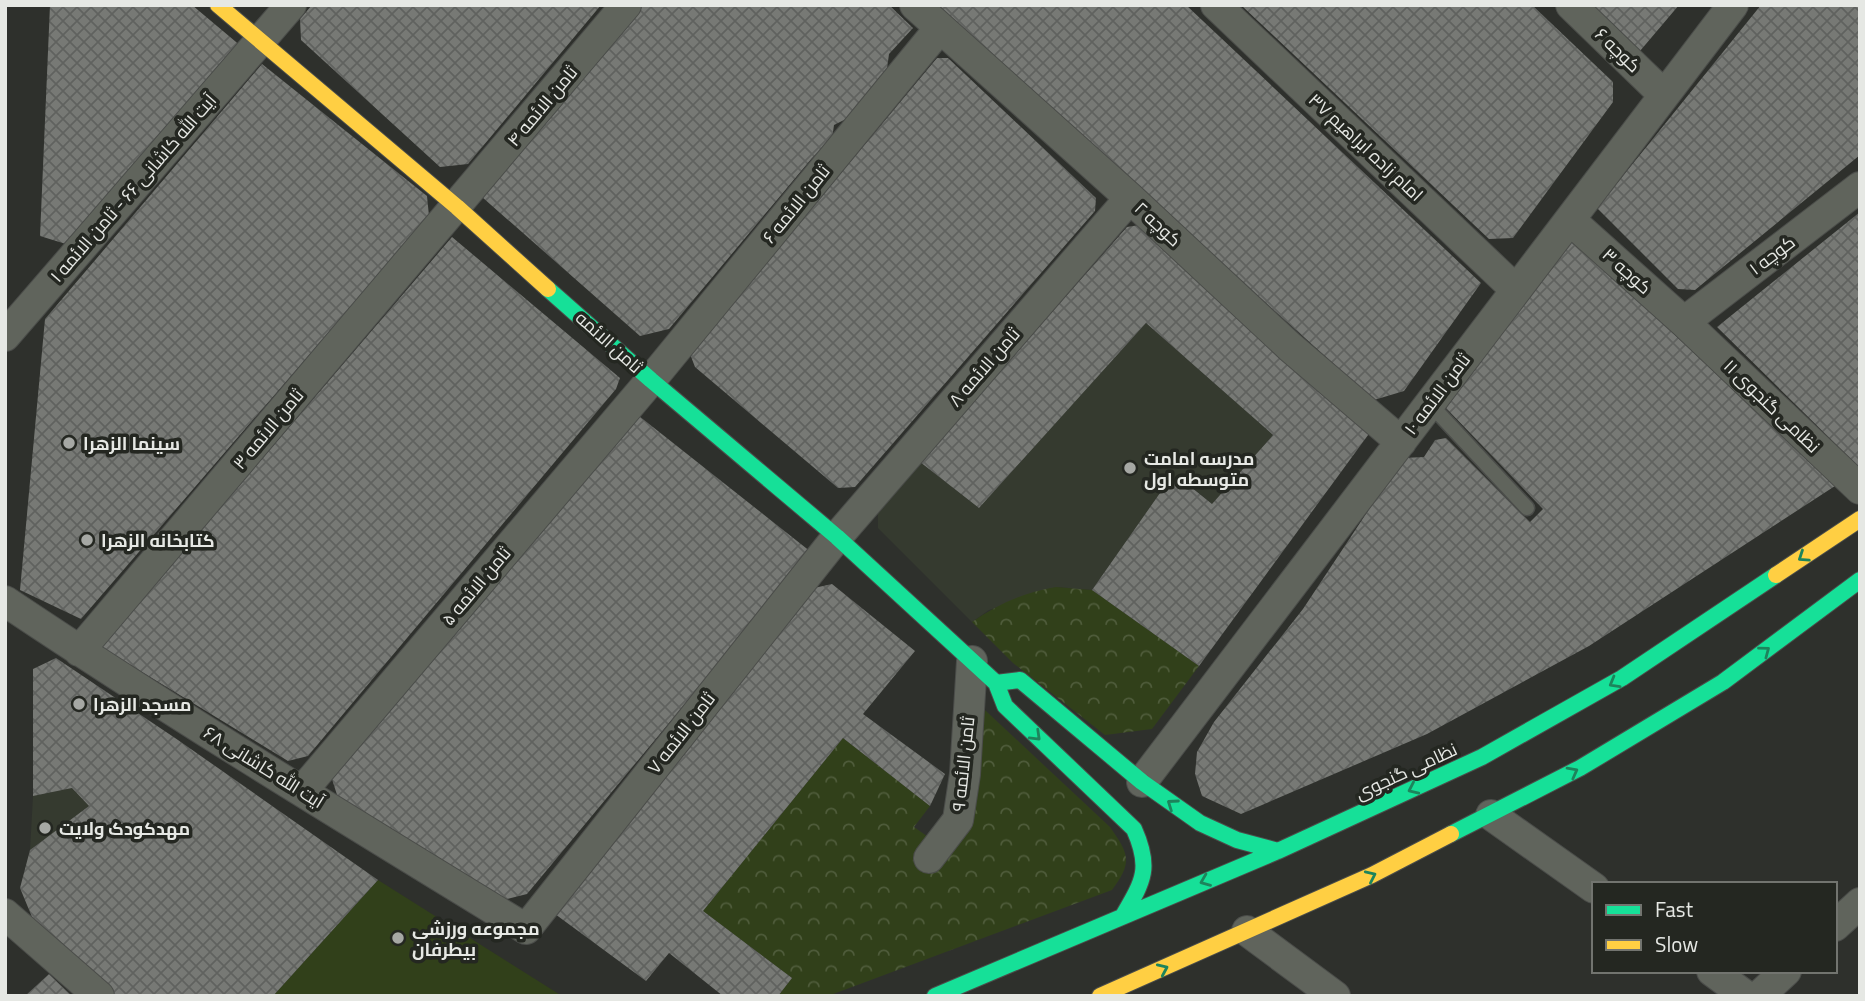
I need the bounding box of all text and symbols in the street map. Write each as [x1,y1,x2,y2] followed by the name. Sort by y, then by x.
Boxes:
[1589,21,1647,79] street label: کوچه ۶
[500,60,584,152] street label: ثامن الائمه ۴
[1303,87,1429,207] street label: امام زاده ابراهیم ۳۷
[43,88,223,288] street label: آیت الله کاشانی ۶۶ - ثامن الائمه ۱
[756,159,836,249] street label: ثامن الائمه ۶
[1128,195,1188,253] street label: کوچه ۲
[1743,229,1801,281] street label: کوچه ۱
[1596,242,1658,300] street label: کوچه ۳
[569,305,649,380] street label: ثامن الائمه
[942,321,1026,413] street label: ثامن الائمه ۸
[1397,347,1477,440] street label: ثامن الائمه ۱۰
[1718,353,1826,459] street label: نظامی گنجوی ۱۱
[226,383,310,475] street label: ثامن الائمه ۳
[83,430,180,457] place label: سینما الزهرا
[61,435,77,451] marker: سینما الزهرا
[1144,445,1254,493] place label: مدرسه امامت متوسطه اول
[1122,460,1138,476] marker: مدرسه امامت متوسطه اول
[101,527,215,554] place label: کتابخانه الزهرا
[79,532,95,548] marker: کتابخانه الزهرا
[435,540,517,631] street label: ثامن الائمه ۵
[1798,549,1811,561] one-way arrow
[1758,647,1770,659] one-way arrow
[1608,675,1621,688] one-way arrow
[640,686,722,780] street label: ثامن الائمه ۷
[93,691,191,718] place label: مسجد الزهرا
[71,696,87,712] marker: مسجد الزهرا
[945,715,981,813] street label: ثامن الائمه ۹
[199,719,330,815] street label: آیت الله کاشانی ۶۸
[1028,728,1041,741] one-way arrow
[1351,736,1461,806] street label: نظامی گنجوی
[1566,767,1578,780] one-way arrow
[1407,781,1420,795] one-way arrow
[1167,800,1180,812] one-way arrow
[59,815,190,842] place label: مهدکودک ولایت
[37,820,53,836] marker: مهدکودک ولایت
[1364,870,1376,884] one-way arrow
[1199,873,1212,887] one-way arrow
[1592,882,1837,973] legend
[1655,893,1694,925] text: Fast
[412,915,540,963] place label: مجموعه ورزشی بیطرفان
[1655,928,1698,960] text: Slow
[390,930,406,946] marker: مجموعه ورزشی بیطرفان
[1156,963,1168,977] one-way arrow

